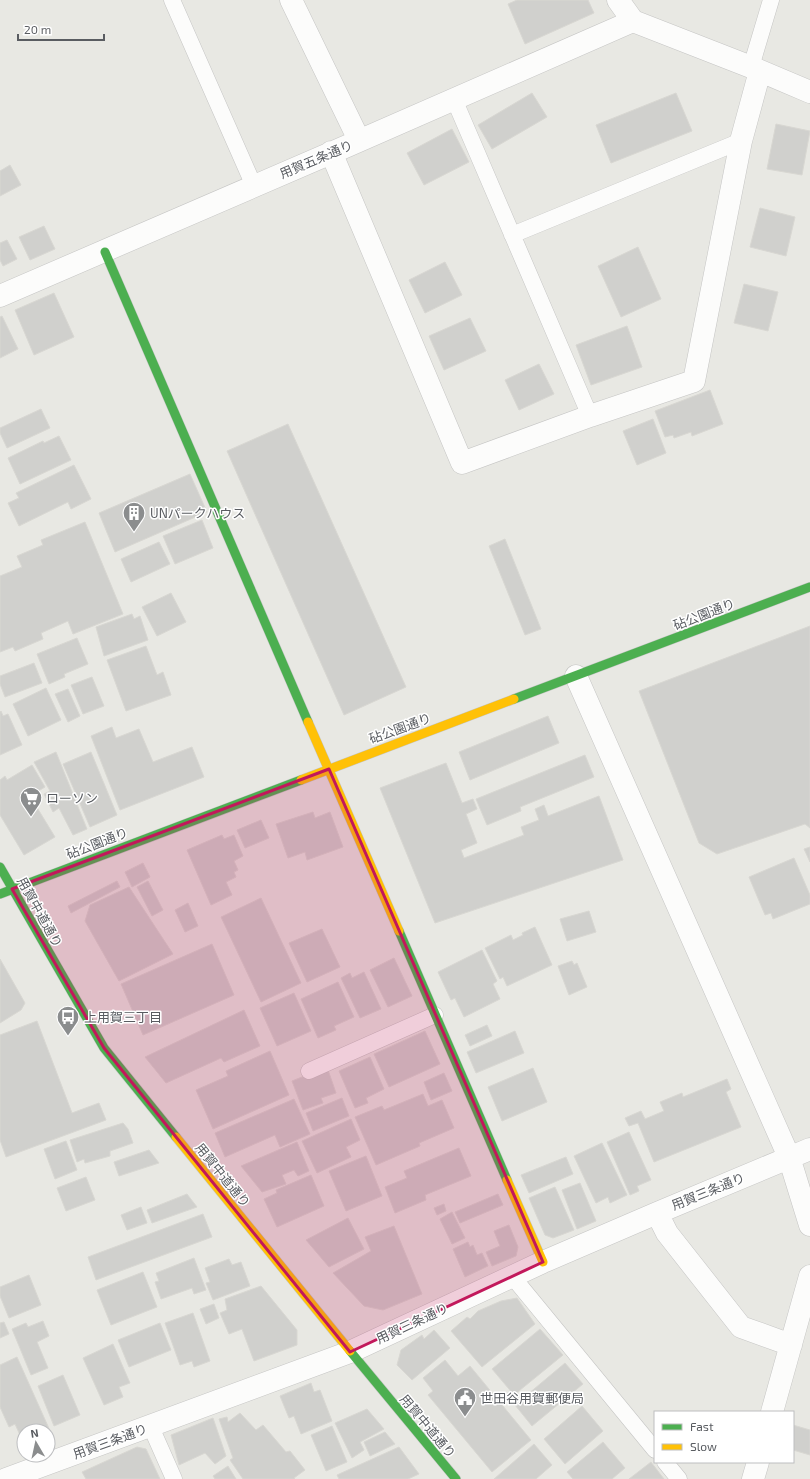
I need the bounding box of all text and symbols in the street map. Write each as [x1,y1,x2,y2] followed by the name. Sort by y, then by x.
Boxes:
[18,16,104,42] scale bar
[24,22,51,36] text: 20 m
[277,136,355,182] street label: 用賀五条通り
[121,500,147,533] building icon: UNパークハウス
[150,505,245,521] place label: UNパークハウス
[671,595,737,633] street label: 砧公園通り
[367,709,433,747] street label: 砧公園通り
[18,785,44,818] supermarket icon: ローソン
[46,790,98,806] place label: ローソン
[64,824,130,862] street label: 砧公園通り
[14,874,66,950] street label: 用賀中道通り
[55,1004,81,1037] bus stop icon: 上用賀三丁目
[84,1009,162,1025] place label: 上用賀三丁目
[192,1140,254,1210] street label: 用賀中道通り
[669,1169,747,1213] street label: 用賀三条通り
[373,1299,451,1347] street label: 用賀三条通り
[452,1385,478,1418] public building icon: 世田谷用賀郵便局
[480,1390,584,1406] place label: 世田谷用賀郵便局
[397,1391,459,1461] street label: 用賀中道通り
[654,1411,794,1463] legend
[690,1419,714,1433] text: Fast
[71,1420,149,1462] street label: 用賀三条通り
[16,1423,56,1463] north arrow
[29,1426,39,1440] text: N
[690,1439,717,1453] text: Slow

